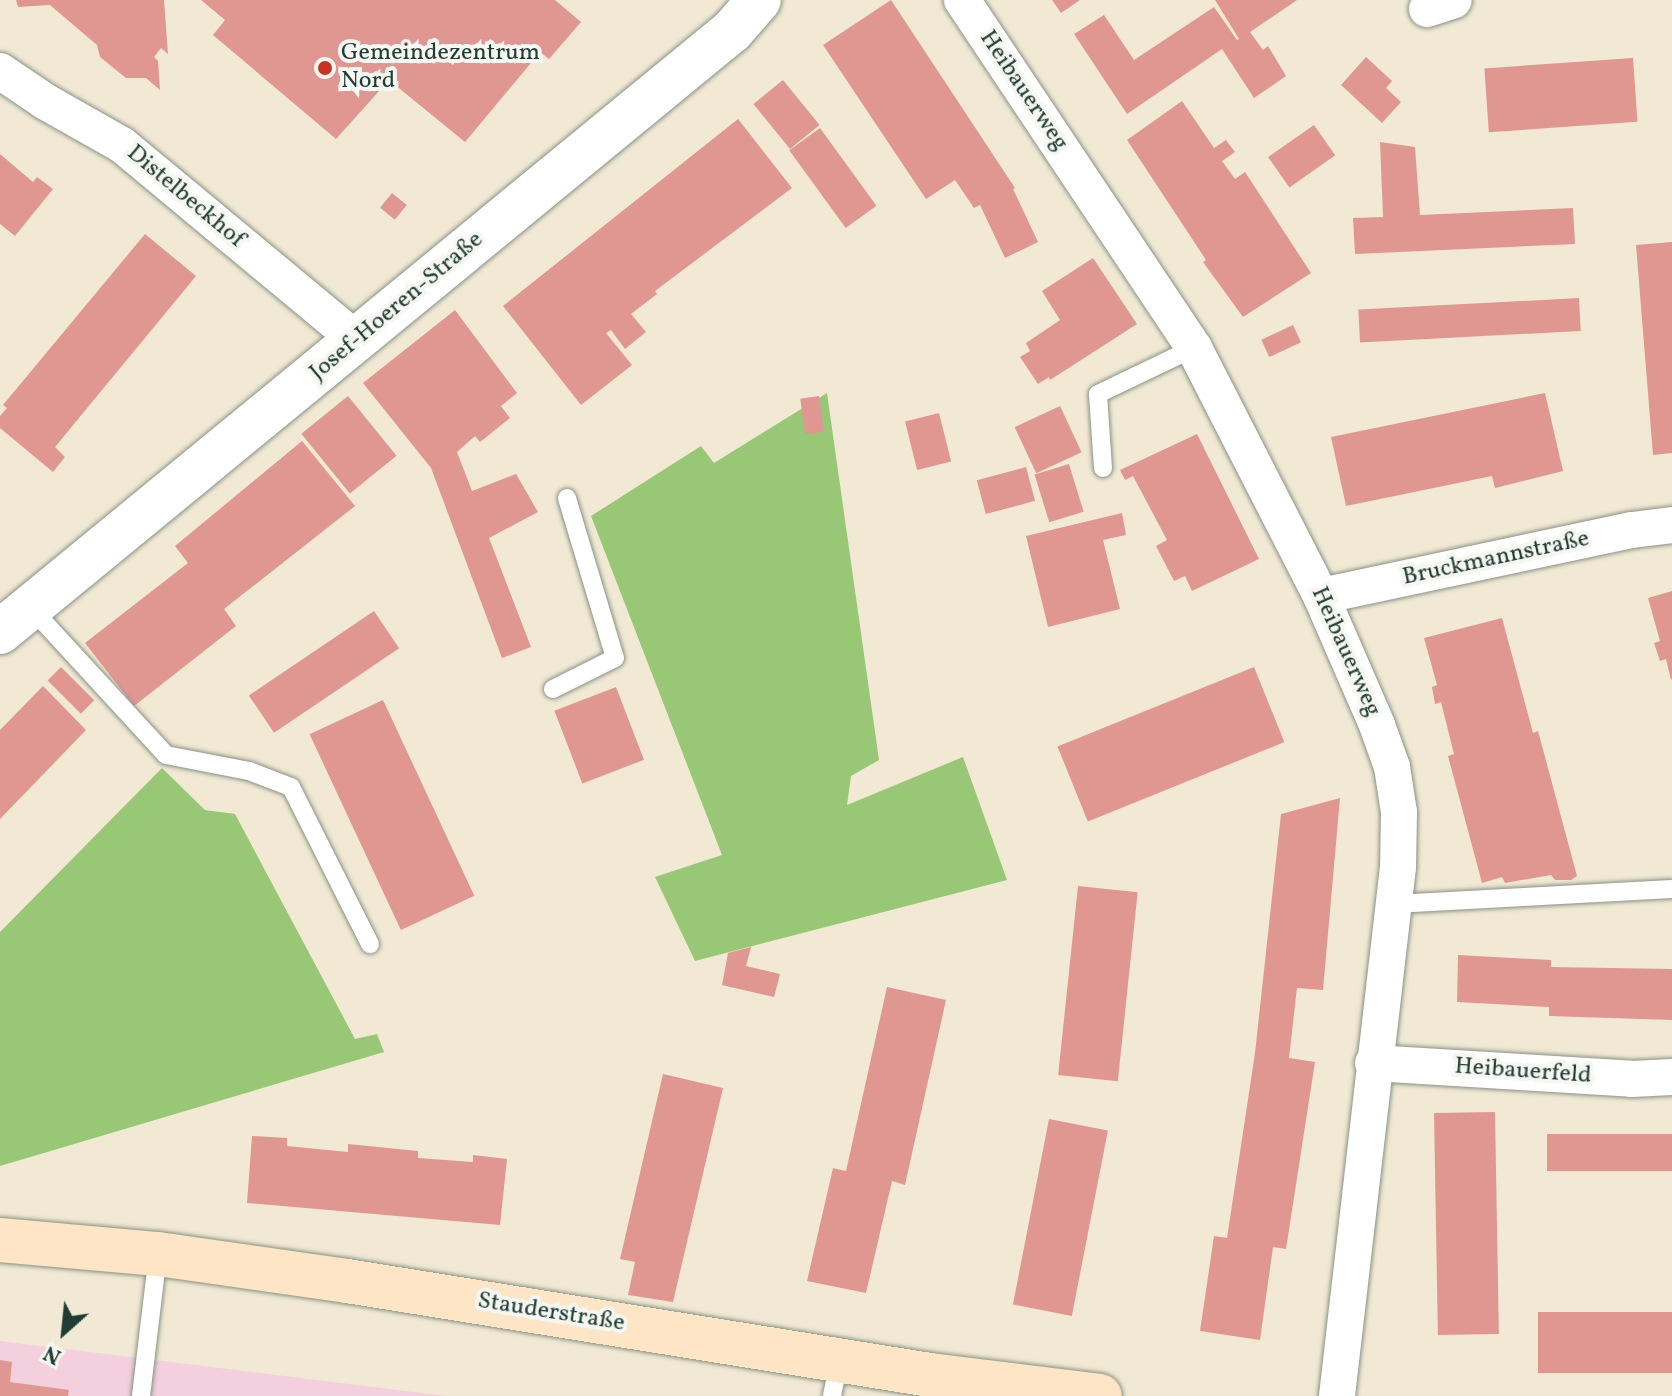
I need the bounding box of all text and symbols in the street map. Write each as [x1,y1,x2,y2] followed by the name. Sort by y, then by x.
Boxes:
[972,25,1074,157] street label: Heibauerweg
[341,40,540,96] place label: Gemeindezentrum Nord
[316,59,334,77] marker: Gemeindezentrum Nord
[120,139,250,255] street label: Distelbeckhof
[305,226,489,388] street label: Josef-Hoeren-Straße
[1400,525,1592,593] street label: Bruckmannstraße
[1304,583,1386,721] street label: Heibauerweg
[1454,1053,1592,1091] street label: Heibauerfeld
[475,1287,627,1339] street label: Stauderstraße
[24,1292,104,1372] north arrow
[39,1336,67,1371] text: N

